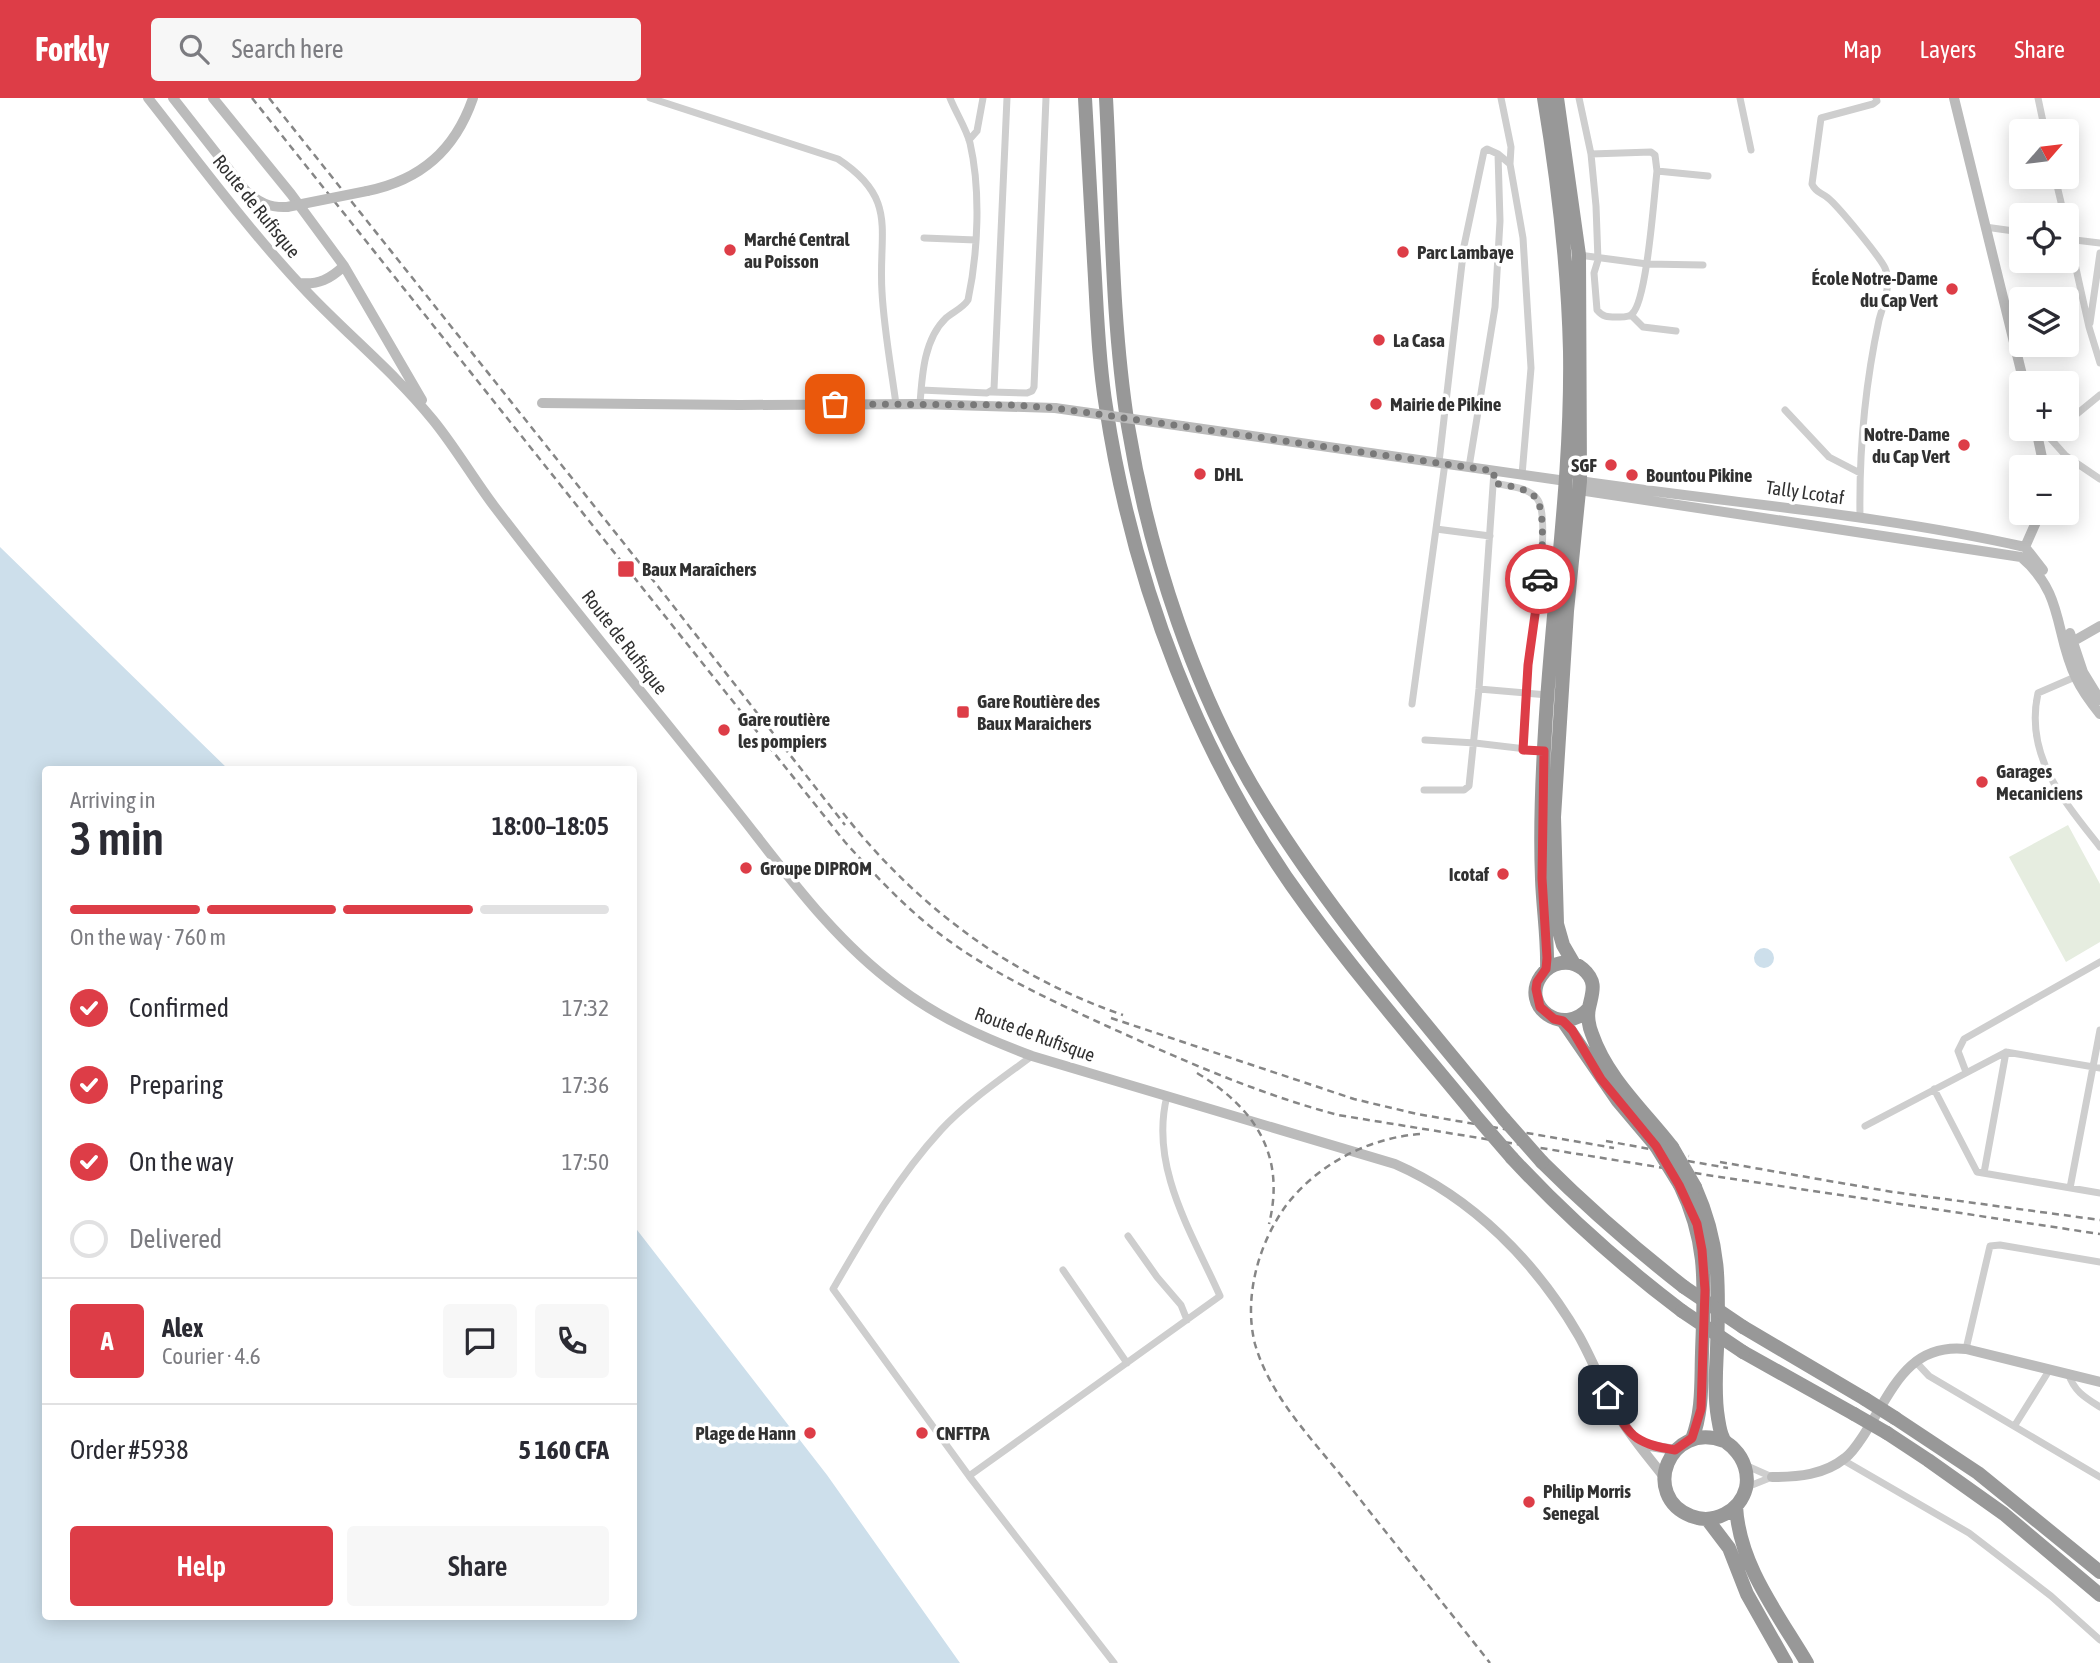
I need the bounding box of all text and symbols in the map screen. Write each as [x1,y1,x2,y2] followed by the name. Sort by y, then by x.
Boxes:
[151,18,641,81] search box
[35,30,109,68] text: Forkly
[175,30,213,68] icon: search
[231,34,344,64] text: Search here
[1843,36,1882,63] text: Map
[1920,36,1976,63] text: Layers
[2014,36,2065,63] text: Share
[2009,119,2079,189] north arrow
[2009,119,2079,525] map controls
[209,150,305,262] street label: Route de Rufisque
[2009,203,2079,273] button: locate
[744,228,851,272] place label: Marché Central au Poisson
[1417,241,1514,263] place label: Parc Lambaye
[722,242,738,258] marker: Marché Central au Poisson
[1395,244,1411,260] marker: Parc Lambaye
[1811,267,1939,311] place label: École Notre-Dame du Cap Vert
[1944,281,1960,297] marker: École Notre-Dame du Cap Vert
[2009,287,2079,357] button: layers
[1393,329,1445,351] place label: La Casa
[1371,332,1387,348] marker: La Casa
[2009,371,2079,441] button: +
[805,374,865,434] pin
[816,385,854,423] icon: bag
[1390,393,1502,415] place label: Mairie de Pikine
[1368,396,1384,412] marker: Mairie de Pikine
[1864,423,1951,467] place label: Notre-Dame du Cap Vert
[1956,437,1972,453] marker: Notre-Dame du Cap Vert
[1571,454,1597,476] place label: SGF
[2009,455,2079,525] button: −
[1603,457,1619,473] marker: SGF
[1214,463,1244,485] place label: DHL
[1646,464,1753,486] place label: Bountou Pikine
[1192,466,1208,482] marker: DHL
[1624,467,1640,483] marker: Bountou Pikine
[1764,476,1846,508] street label: Tally Lcotaf
[1505,544,1575,614] courier
[642,558,757,580] place label: Baux Maraîchers
[616,559,636,579] marker: Baux Maraîchers
[1521,560,1559,598] icon: car
[577,586,673,698] street label: Route de Rufisque
[977,690,1100,734] place label: Gare Routière des Baux Maraichers
[955,704,971,720] marker: Gare Routière des Baux Maraichers
[738,708,831,752] place label: Gare routière les pompiers
[716,722,732,738] marker: Gare routière les pompiers
[1996,760,2083,804] place label: Garages Mecaniciens
[1974,774,1990,790] marker: Garages Mecaniciens
[70,787,156,813] text: Arriving in
[492,811,609,841] text: 18:00–18:05
[70,812,164,865] text: 3 min
[760,857,872,879] place label: Groupe DIPROM
[738,860,754,876] marker: Groupe DIPROM
[1449,863,1490,885] place label: Icotaf
[1495,866,1511,882] marker: Icotaf
[70,924,226,950] text: On the way · 760 m
[70,989,108,1027] icon: check
[129,993,229,1023] text: Confirmed
[562,995,609,1021] text: 17:32
[972,1002,1098,1066] street label: Route de Rufisque
[70,1066,108,1104] icon: check
[129,1070,223,1100] text: Preparing
[562,1072,609,1098] text: 17:36
[70,1143,108,1181] icon: check
[129,1147,234,1177] text: On the way
[562,1149,609,1175] text: 17:50
[129,1224,222,1254] text: Delivered
[443,1304,517,1378] button: chat
[535,1304,609,1378] button: phone
[162,1313,203,1343] text: Alex
[101,1326,113,1356] text: A
[162,1343,261,1369] text: Courier · 4.6
[1578,1365,1638,1425] pin
[1589,1376,1627,1414] icon: home
[695,1422,796,1444] place label: Plage de Hann
[936,1422,990,1444] place label: CNFTPA
[802,1425,818,1441] marker: Plage de Hann
[914,1425,930,1441] marker: CNFTPA
[70,1435,189,1465] text: Order #5938
[519,1435,609,1465] text: 5 160 CFA
[1543,1480,1631,1524] place label: Philip Morris Senegal
[1521,1494,1537,1510] marker: Philip Morris Senegal
[70,1526,333,1606] button: Help
[347,1526,609,1606] button: Share

